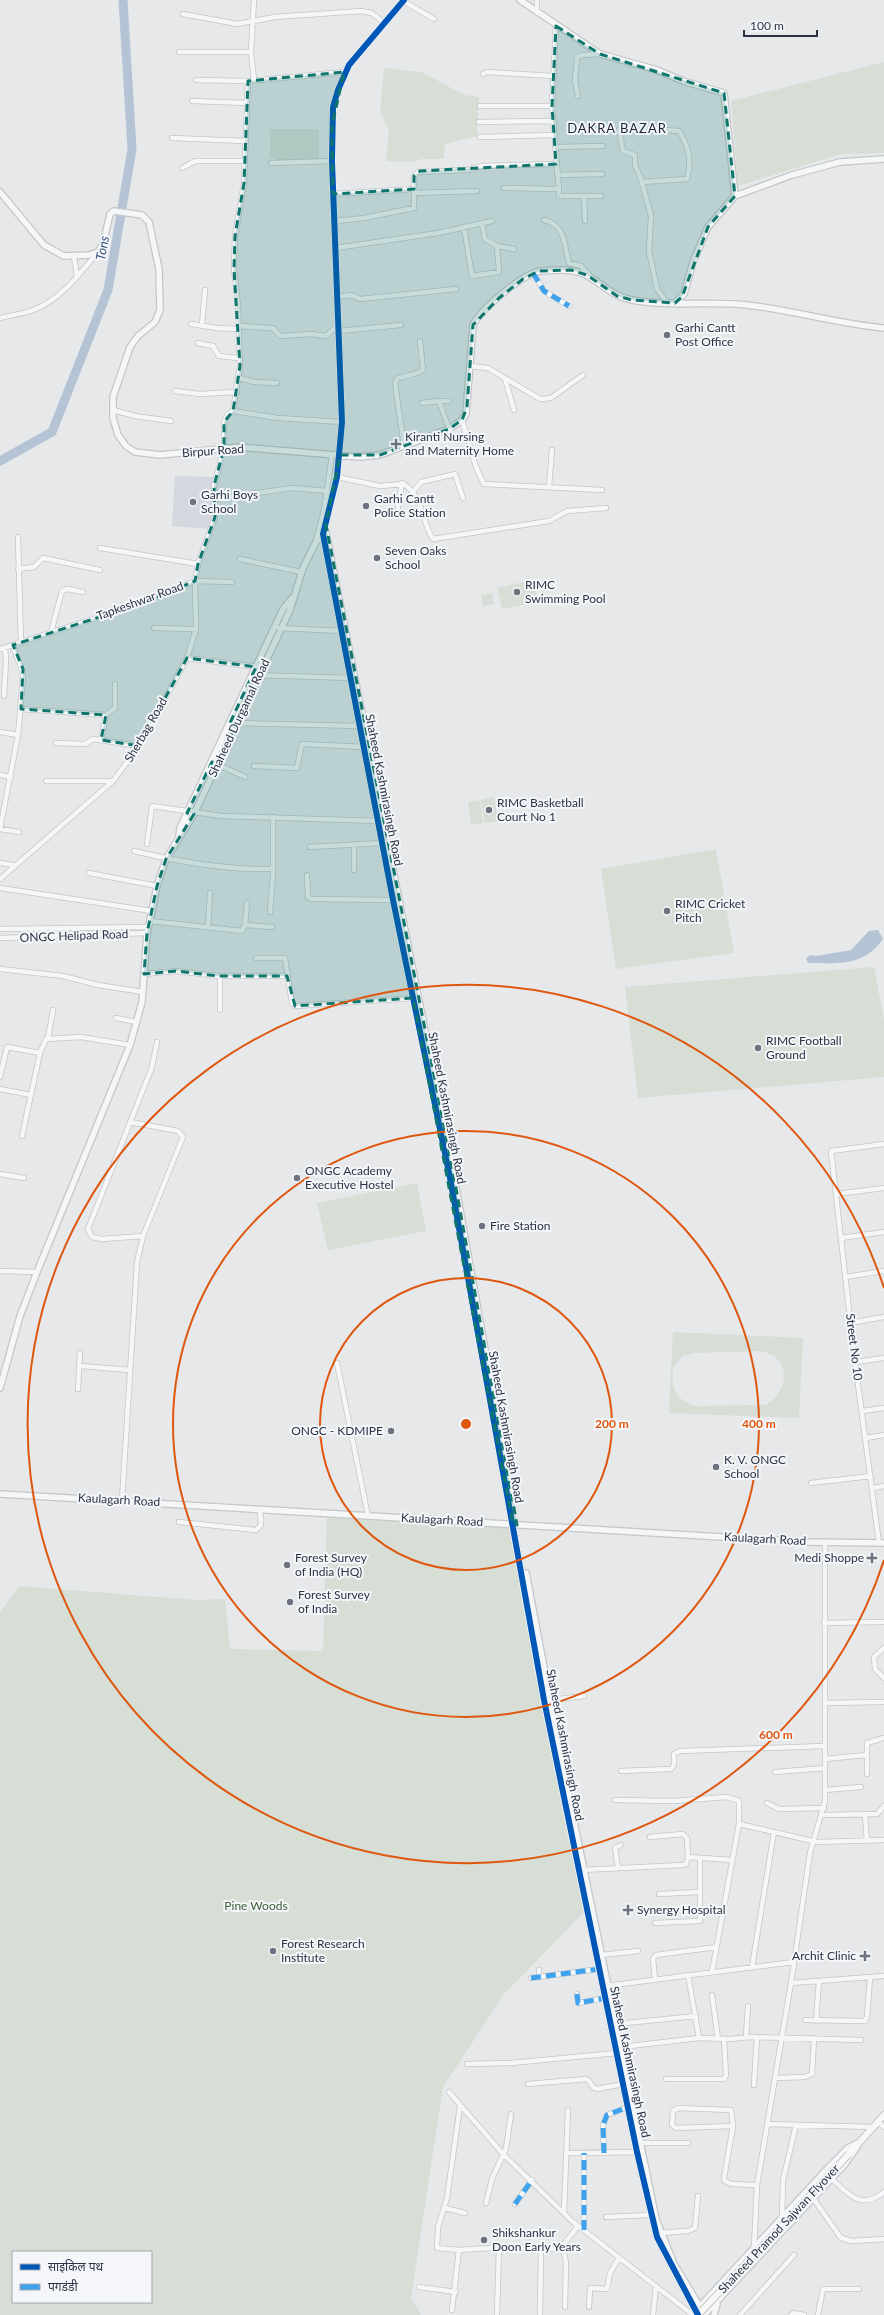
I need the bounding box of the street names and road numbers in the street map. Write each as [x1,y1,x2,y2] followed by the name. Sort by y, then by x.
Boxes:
[181,441,244,460] street label: Birpur Road
[94,578,185,623] street label: Tapkeshwar Road
[205,656,273,779] street label: Shaheed Durgamal Road
[121,695,170,765] street label: Sherbag Road
[362,713,407,867] street label: Shaheed Kashmirasingh Road
[19,926,129,945] street label: ONGC Helipad Road
[425,1031,470,1185] street label: Shaheed Kashmirasingh Road
[843,1313,866,1381] street label: Street No 10
[486,1350,527,1504] street label: Shaheed Kashmirasingh Road
[78,1490,161,1509] street label: Kaulagarh Road
[401,1510,484,1529] street label: Kaulagarh Road
[724,1529,807,1548] street label: Kaulagarh Road
[543,1668,588,1822] street label: Shaheed Kashmirasingh Road
[607,1985,654,2139] street label: Shaheed Kashmirasingh Road
[715,2160,843,2296] street label: Shaheed Pramod Sajwan Flyover

